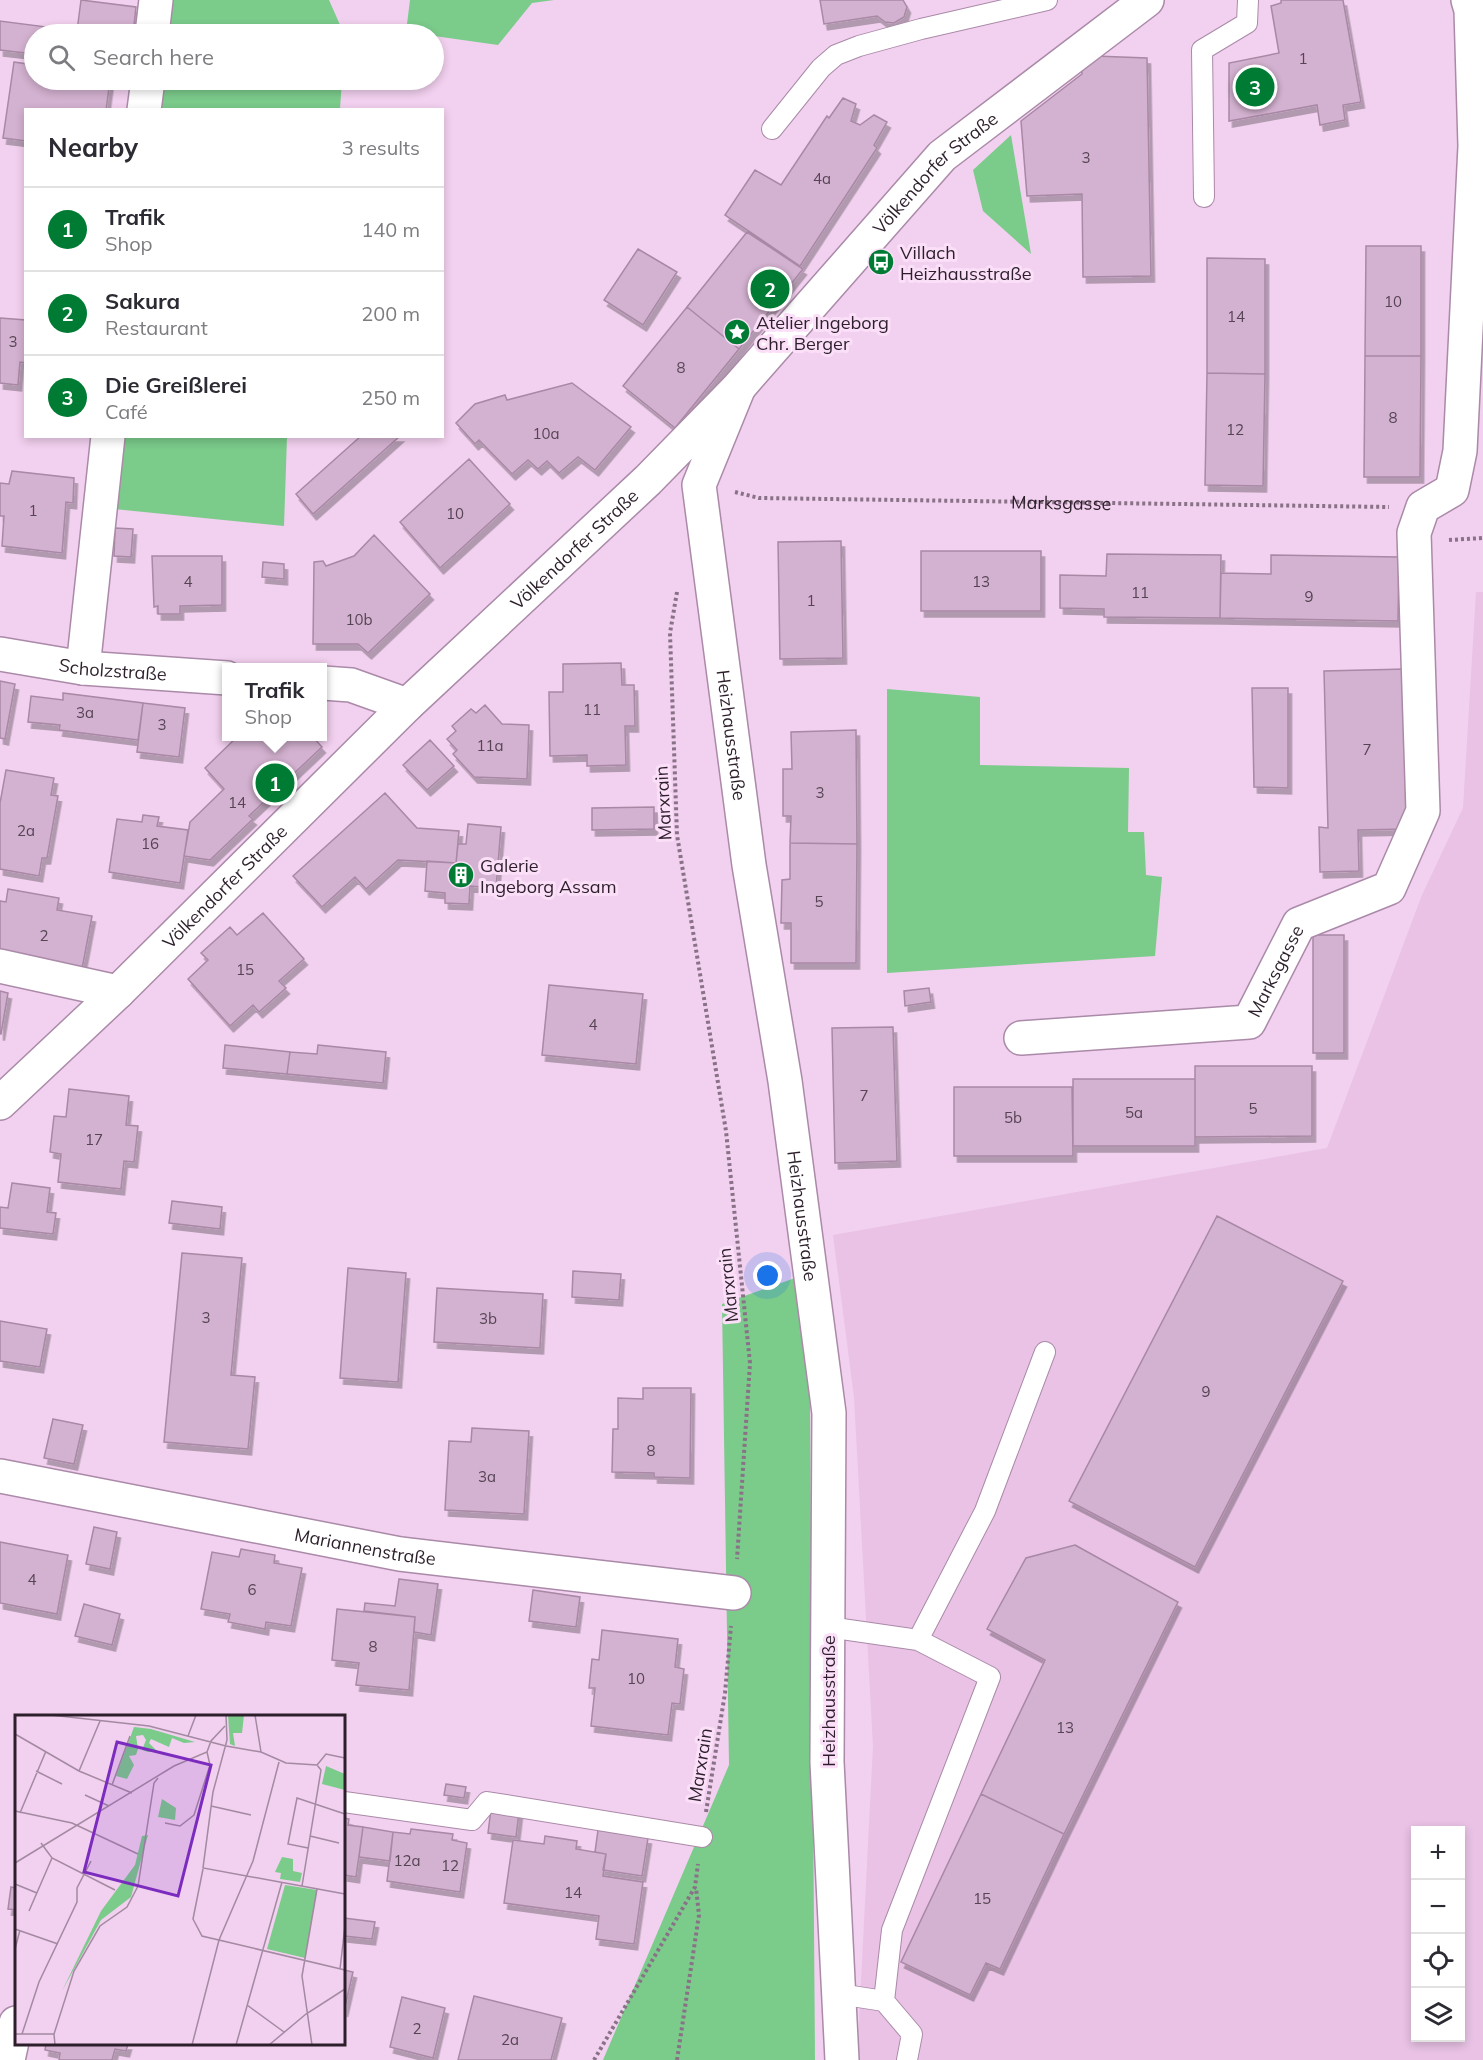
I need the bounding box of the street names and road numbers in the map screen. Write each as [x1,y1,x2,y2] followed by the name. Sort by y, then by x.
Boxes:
[867,107,1002,239] street label: Völkendorfer Straße
[505,484,643,614] street label: Völkendorfer Straße
[1011,490,1111,515] street label: Marksgasse
[57,653,168,685] street label: Scholzstraße
[712,668,752,802] street label: Heizhausstraße
[650,765,676,841] street label: Marxrain
[157,819,292,953] street label: Völkendorfer Straße
[1242,921,1308,1021] street label: Marksgasse
[783,1149,823,1282] street label: Heizhausstraße
[713,1247,743,1323] street label: Marxrain
[293,1522,437,1570] street label: Mariannenstraße
[817,1635,840,1767] street label: Heizhausstraße
[683,1726,717,1804] street label: Marxrain

